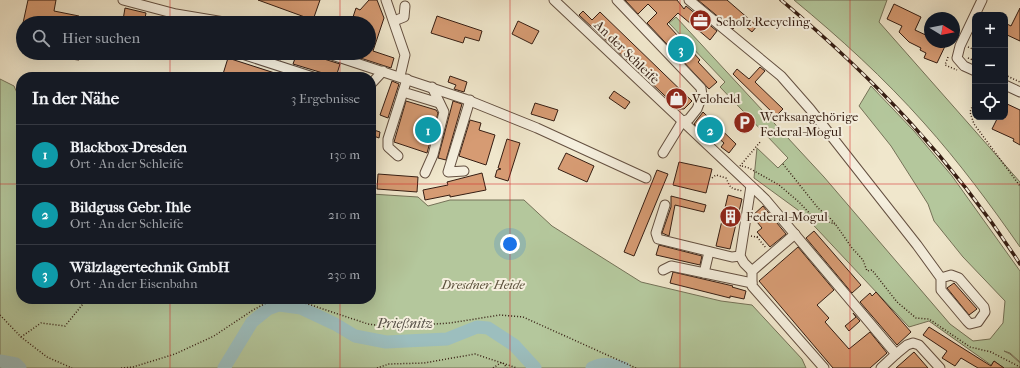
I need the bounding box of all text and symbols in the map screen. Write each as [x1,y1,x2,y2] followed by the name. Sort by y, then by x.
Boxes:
[687,8,713,34] office icon: Scholz Recycling
[924,12,960,48] north arrow
[972,12,1008,120] map controls
[972,12,1008,48] button: +
[716,14,811,29] place label: Scholz Recycling
[16,16,376,60] search box
[591,17,663,87] street label: An der Schleife
[30,27,52,49] icon: search
[62,29,140,47] text: Hier suchen
[668,34,694,64] pin: 3
[972,48,1008,84] button: −
[972,84,1008,120] button: locate
[663,85,689,111] shop icon: Veloheld
[32,88,119,108] text: In der Nähe
[291,91,360,106] text: 3 Ergebnisse
[691,91,741,106] place label: Veloheld
[759,109,859,139] place label: Werksangehörige Federal-Mogul
[732,110,758,136] parking icon: Werksangehörige Federal-Mogul
[415,115,441,145] pin: 1
[697,115,723,145] pin: 2
[70,138,187,156] text: Blackbox-Dresden
[43,147,47,162] text: 1
[329,147,360,162] text: 130 m
[70,156,183,171] text: Ort · An der Schleife
[70,198,191,216] text: Bildguss Gebr. Ihle
[717,203,743,229] building icon: Federal-Mogul
[42,207,48,222] text: 2
[328,207,360,222] text: 210 m
[746,209,828,224] place label: Federal-Mogul
[70,216,183,231] text: Ort · An der Schleife
[500,234,520,254] your location
[70,258,230,276] text: Wälzlagertechnik GmbH
[42,267,48,282] text: 3
[327,267,360,282] text: 230 m
[70,276,197,291] text: Ort · An der Eisenbahn
[440,277,525,292] park label: Dresdner Heide
[376,315,433,332] water label: Prießnitz

